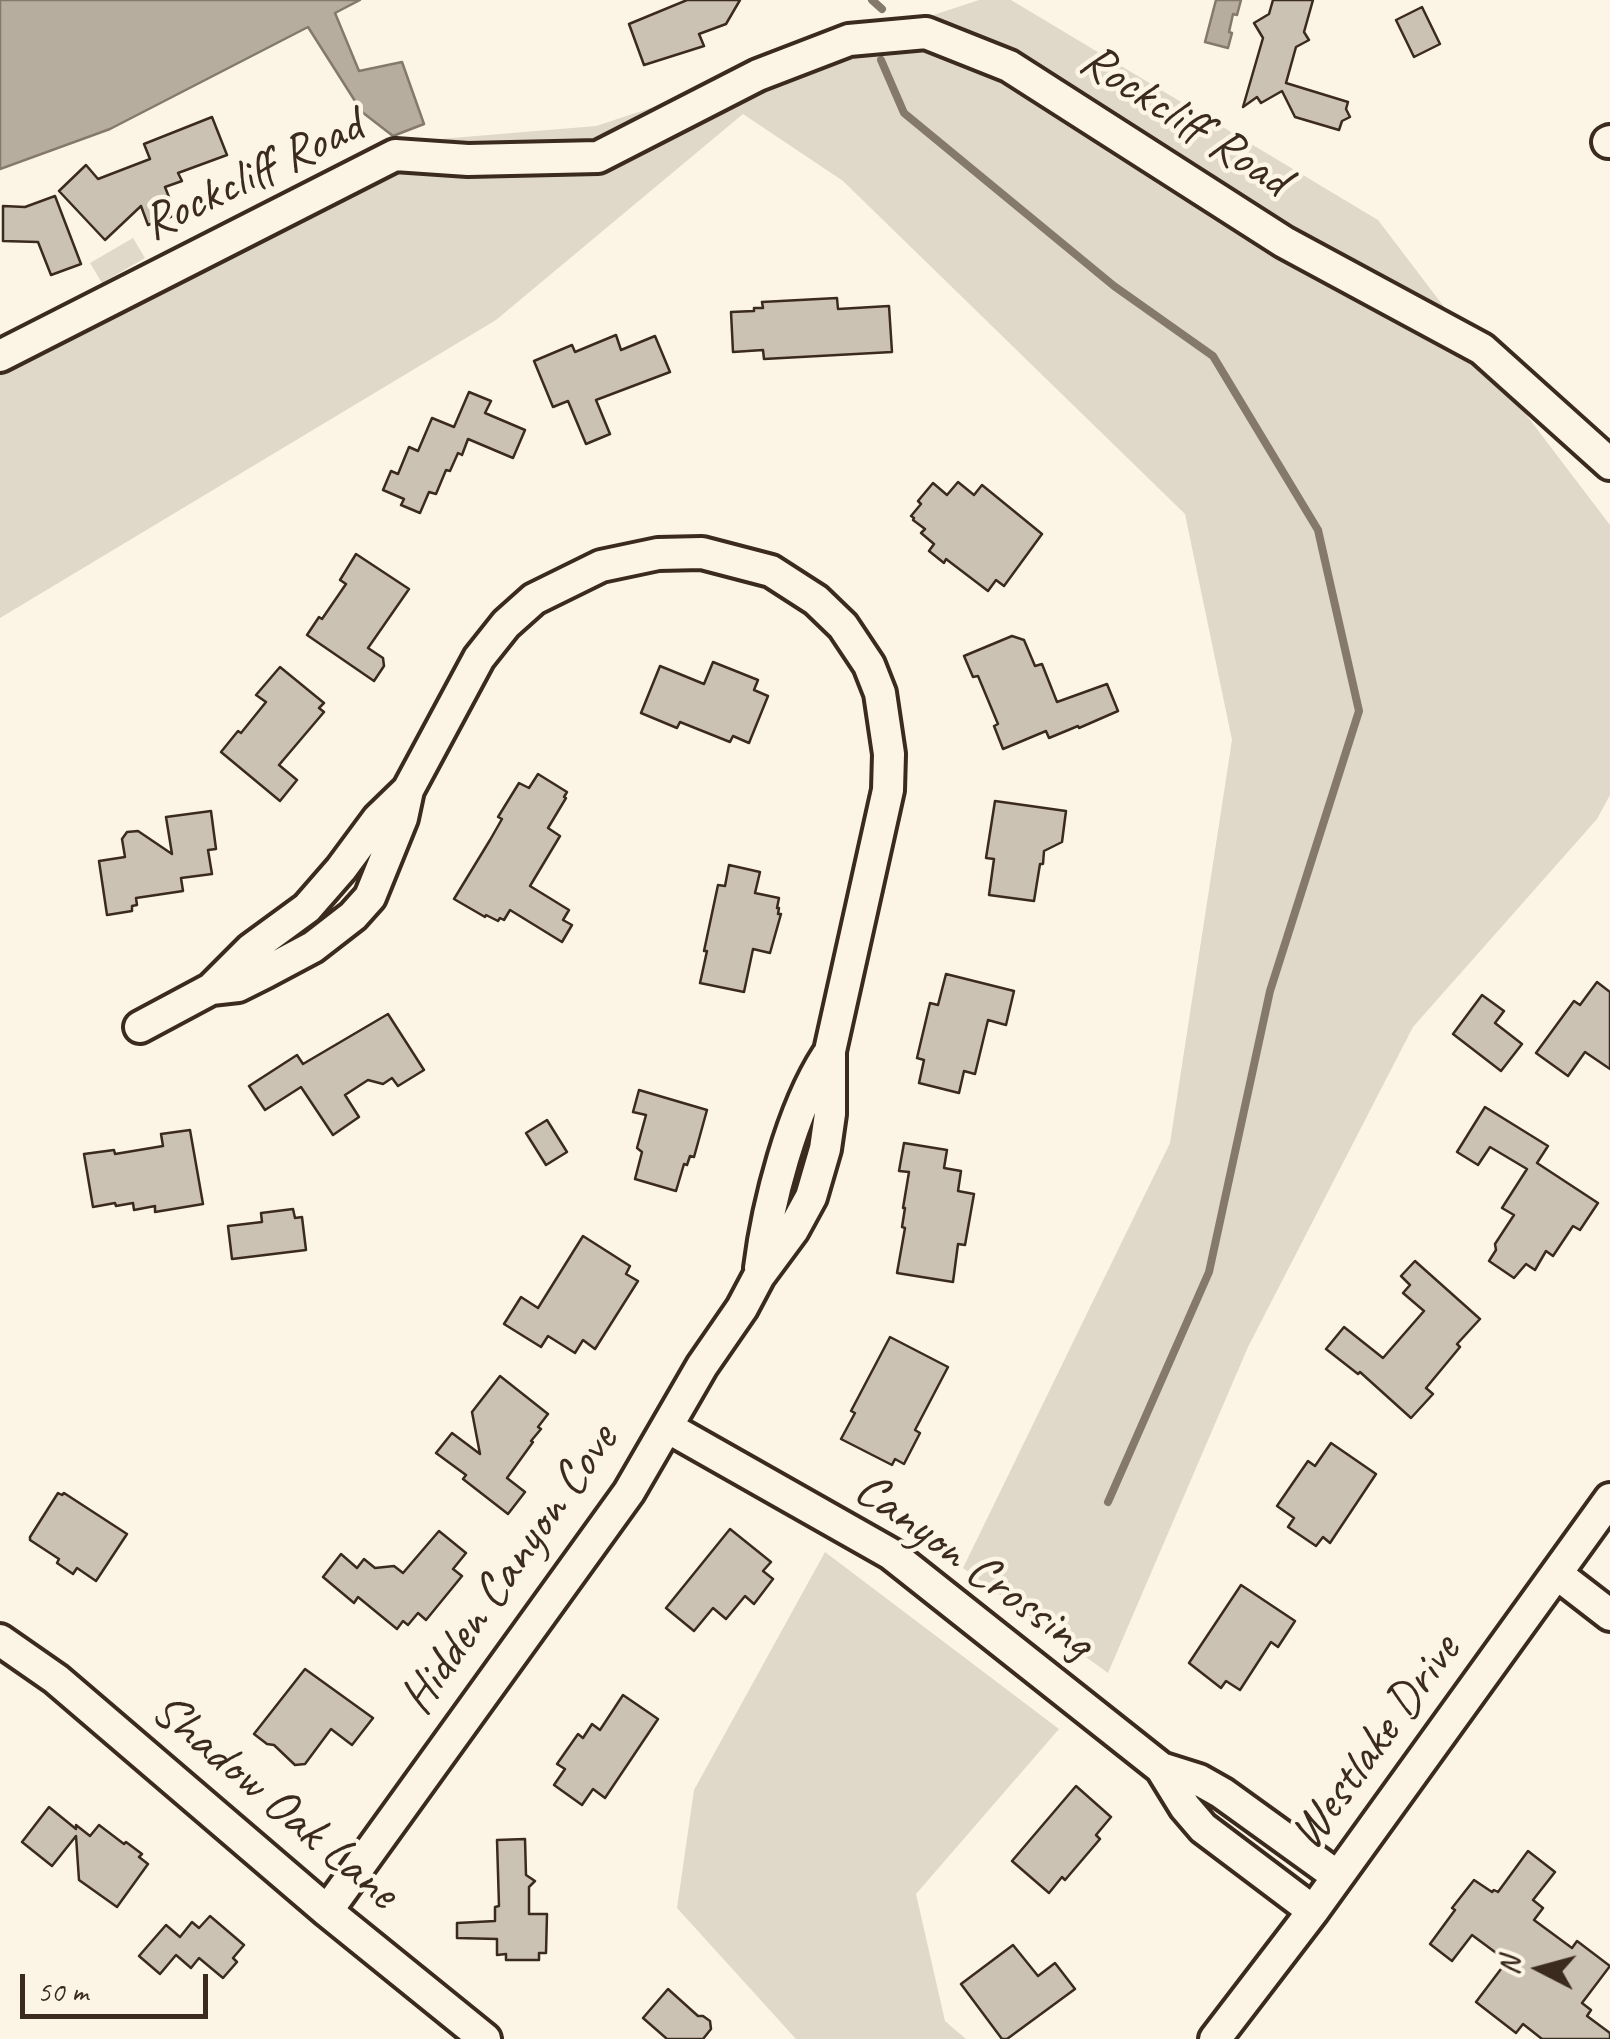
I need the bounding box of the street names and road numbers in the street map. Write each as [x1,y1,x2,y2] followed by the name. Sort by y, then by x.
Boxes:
[1068,31,1300,211] street label: Rockcliff Road
[133,97,373,255] street label: Rockcliff Road
[388,1414,632,1726] street label: Hidden Canyon Cove
[842,1460,1104,1674] street label: Canyon Crossing
[1278,1624,1474,1862] street label: Westlake Drive
[138,1681,410,1923] street label: Shadow Oak Lane

